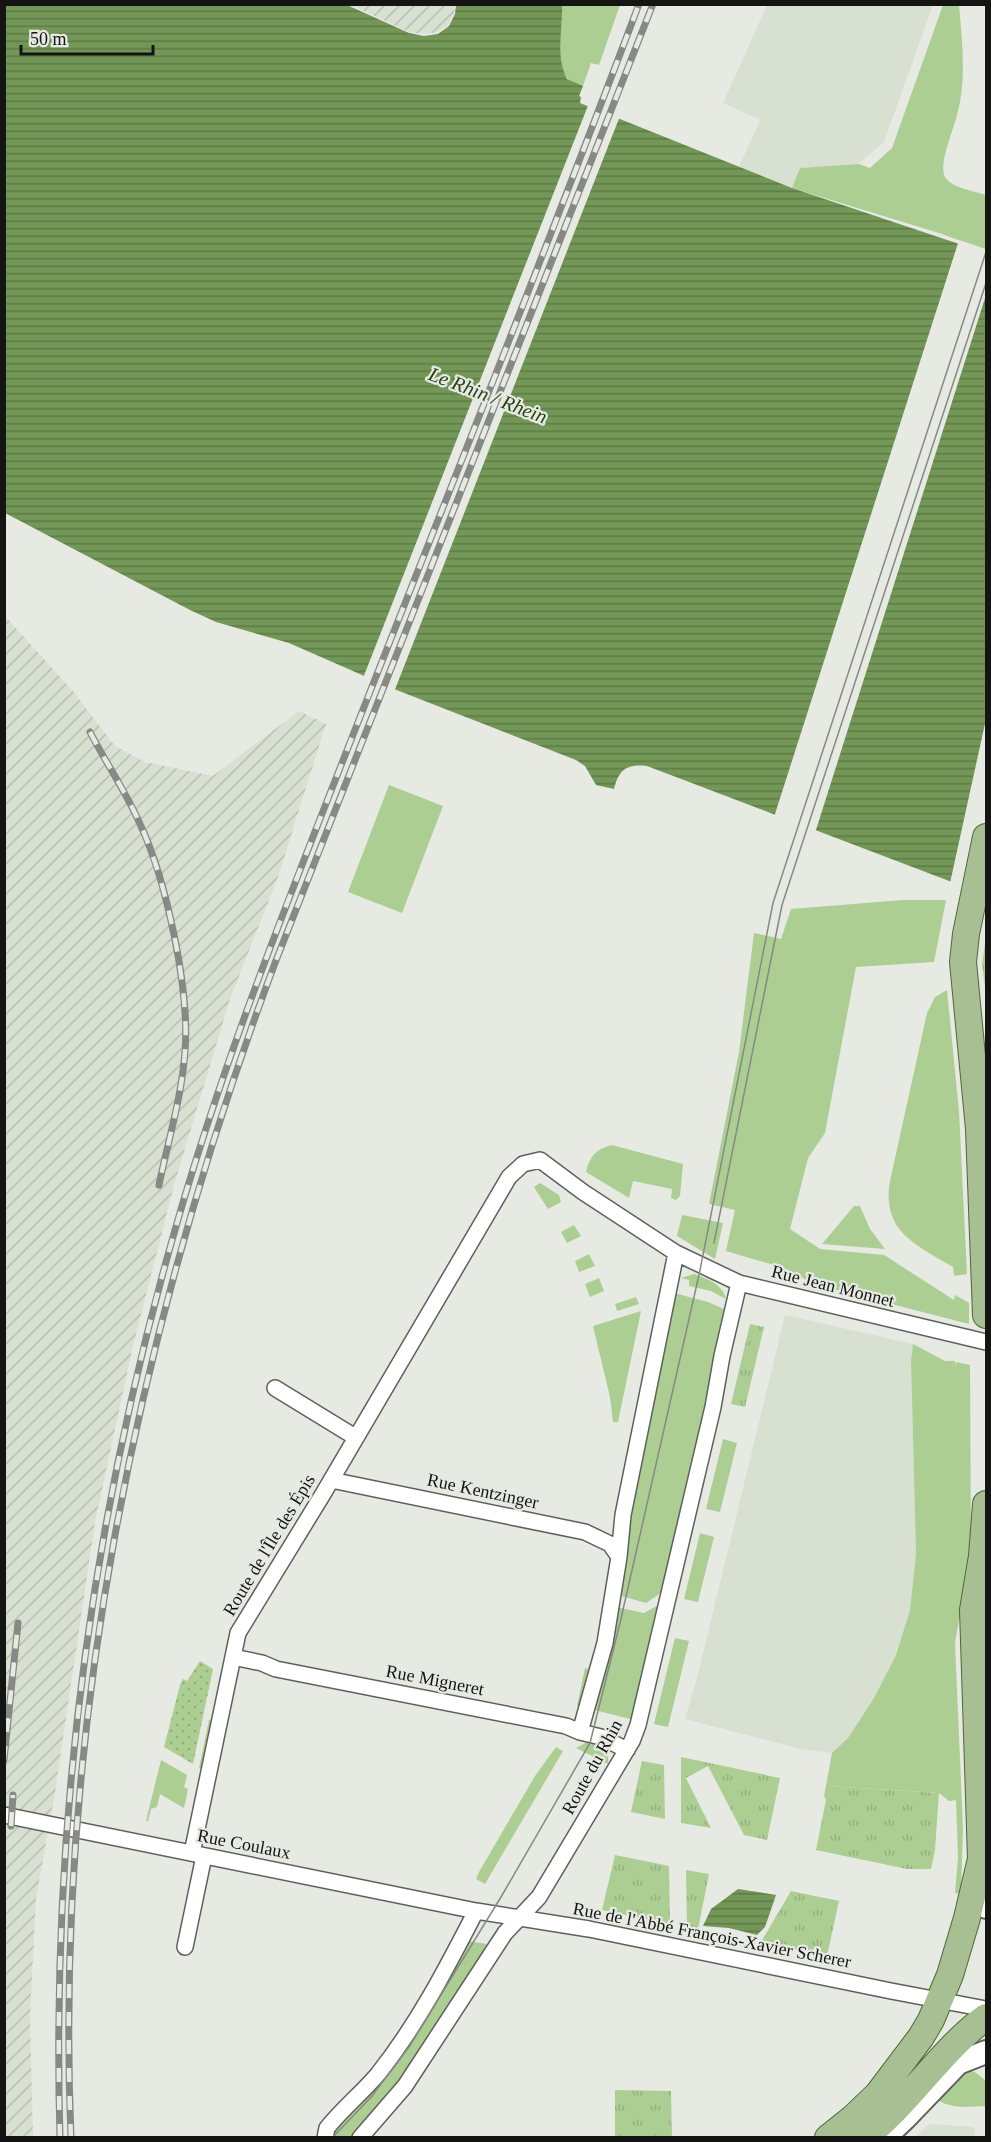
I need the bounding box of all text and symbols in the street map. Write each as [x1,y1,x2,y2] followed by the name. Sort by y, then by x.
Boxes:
[21,18,153,56] scale bar
[30,29,67,49] text: 50 m
[425,362,550,428] water label: Le Rhin / Rhein
[769,1261,897,1311] street label: Rue Jean Monnet
[425,1469,541,1513] street label: Rue Kentzinger
[218,1470,319,1619] street label: Route de l'Île des Épis
[384,1661,486,1699] street label: Rue Migneret
[558,1716,626,1818] street label: Route du Rhin
[196,1825,292,1863] street label: Rue Coulaux
[571,1898,853,1972] street label: Rue de l'Abbé François-Xavier Scherer

